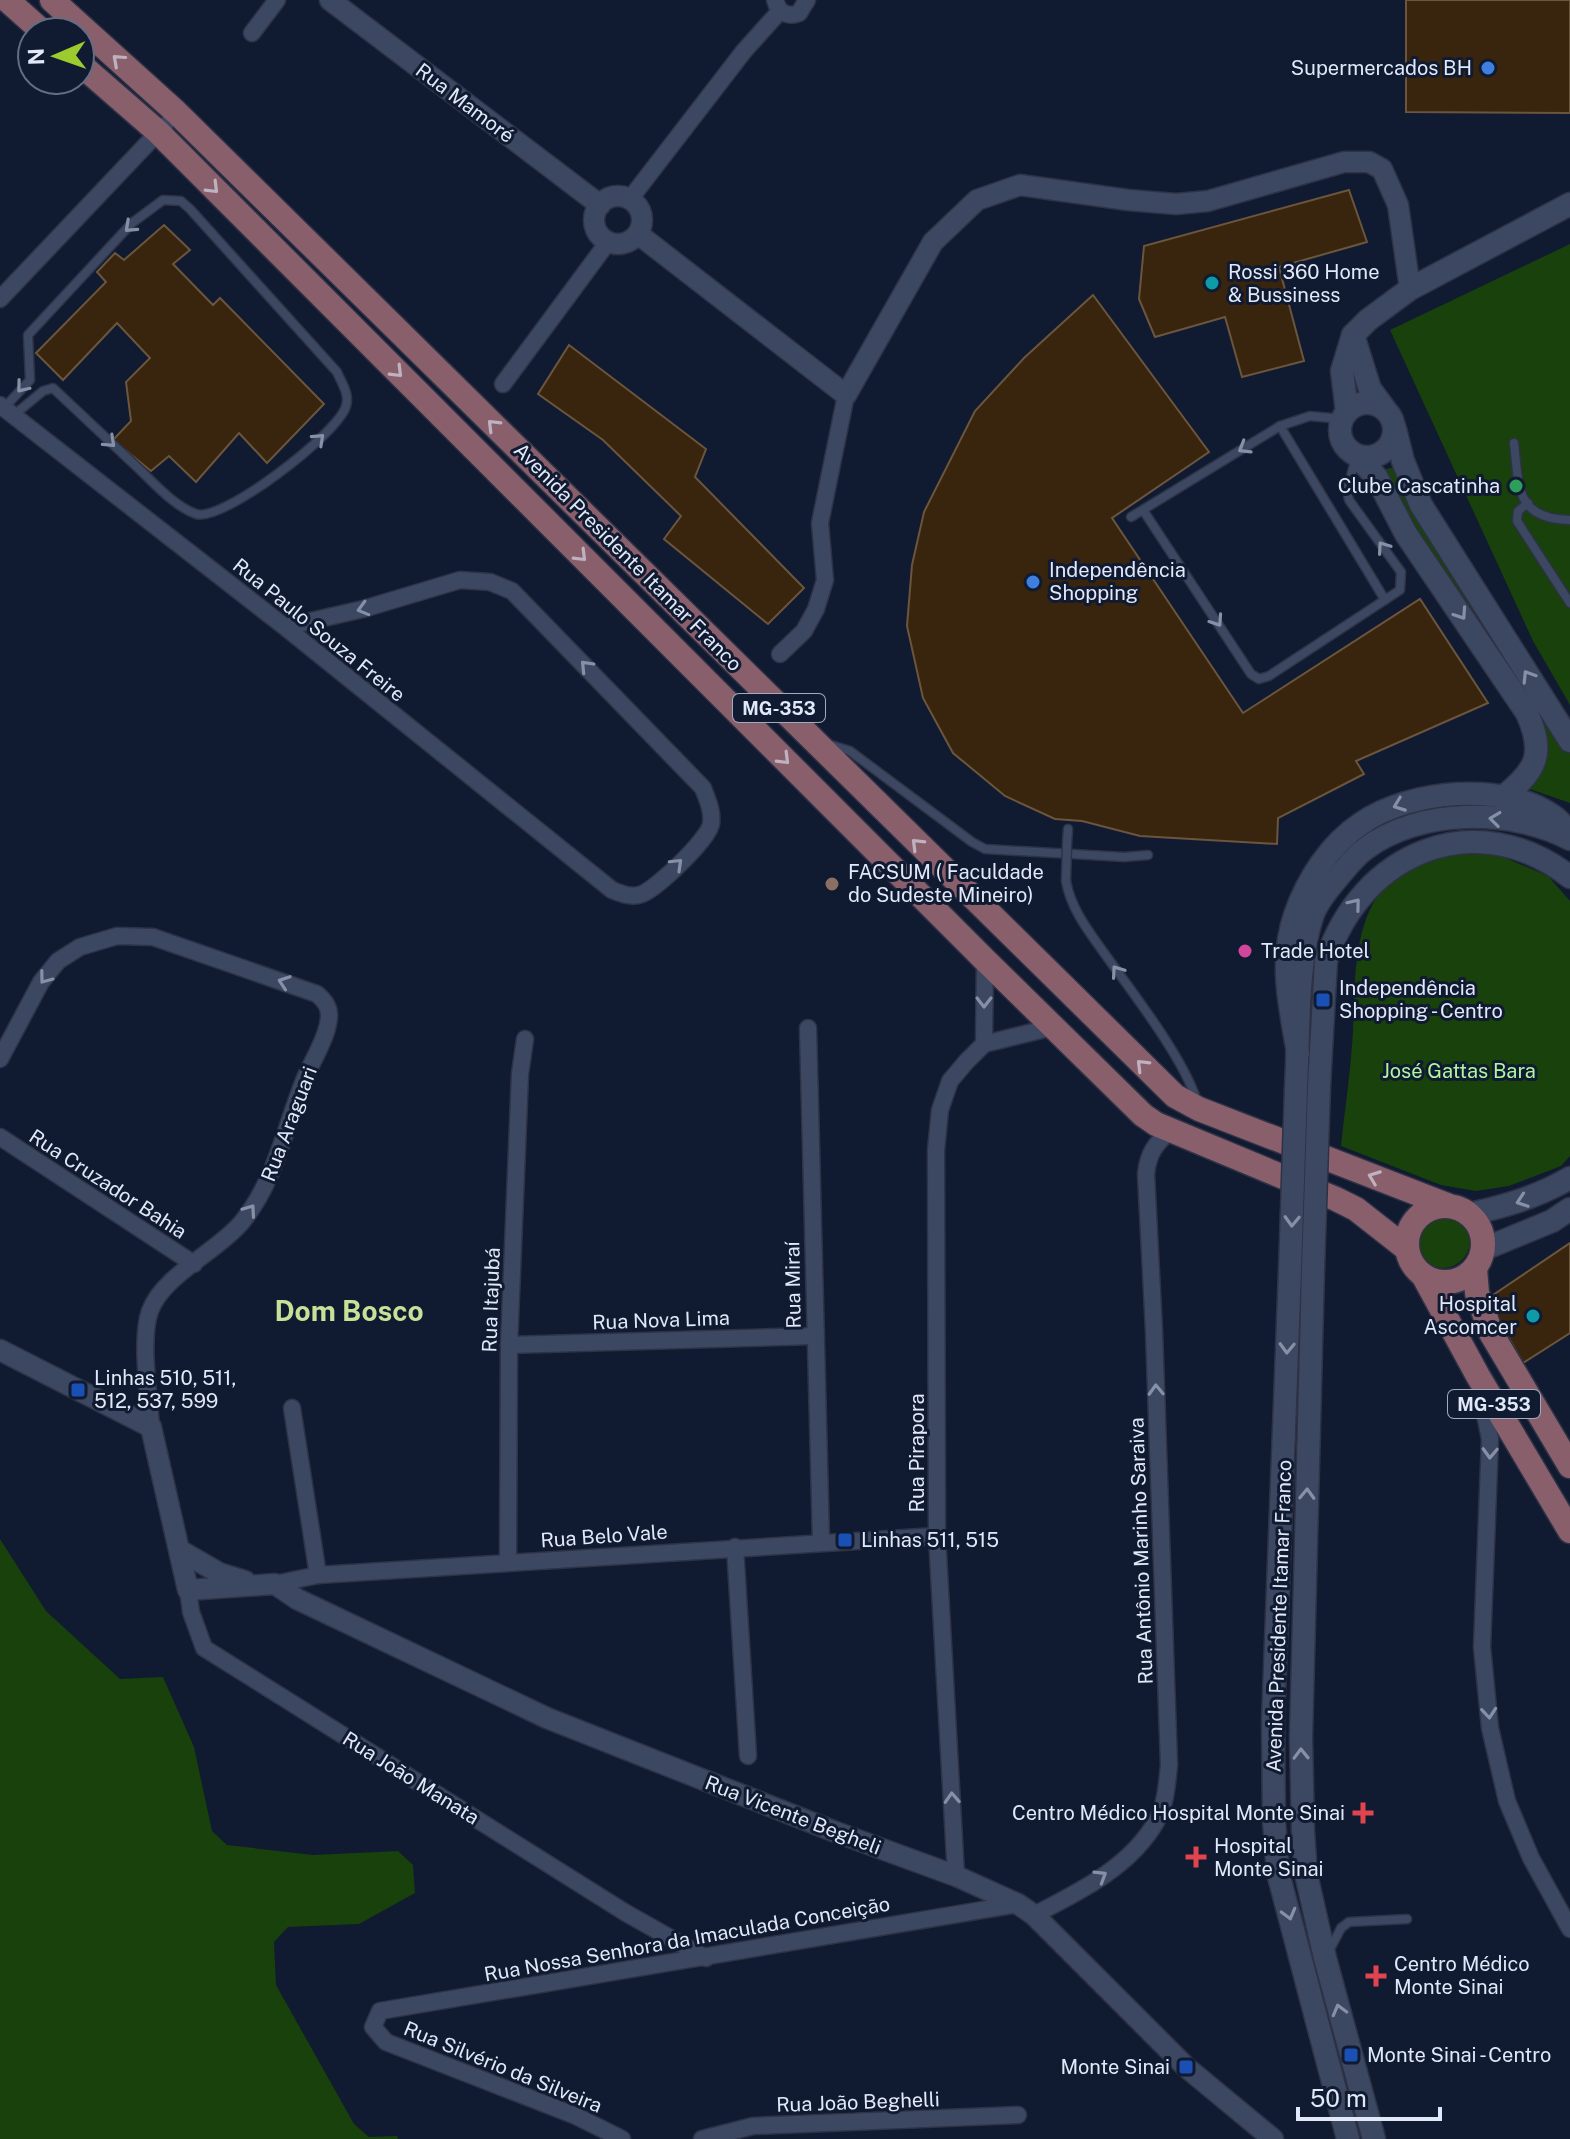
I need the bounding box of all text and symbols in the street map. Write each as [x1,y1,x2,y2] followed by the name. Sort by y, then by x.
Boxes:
[16,16,96,96] north arrow
[23,48,49,66] text: N
[113,55,128,69] one-way arrow
[1291,56,1472,80] place label: Supermercados BH
[411,58,519,148] street label: Rua Mamoré
[1479,59,1497,77] marker: Supermercados BH
[204,179,218,193] one-way arrow
[125,217,139,232] one-way arrow
[1228,260,1379,307] place label: Rossi 360 Home & Bussiness
[1203,274,1221,292] marker: Rossi 360 Home & Bussiness
[388,362,402,377] one-way arrow
[17,378,32,392] one-way arrow
[488,420,502,434] one-way arrow
[101,432,115,447] one-way arrow
[310,435,325,449] one-way arrow
[509,438,747,676] street label: Avenida Presidente Itamar Franco
[1238,438,1253,454] one-way arrow
[1338,474,1500,498] place label: Clube Cascatinha
[1507,477,1525,495] marker: Clube Cascatinha
[1378,542,1393,556] one-way arrow
[571,546,586,561] one-way arrow
[228,553,410,707] street label: Rua Paulo Souza Freire
[1049,558,1186,605] place label: Independência Shopping
[1024,573,1042,591] marker: Independência Shopping
[357,599,371,616] one-way arrow
[1452,605,1467,619] one-way arrow
[1207,613,1222,627] one-way arrow
[580,661,595,675] one-way arrow
[1522,670,1537,684] one-way arrow
[733,694,825,722] road number: MG-353
[775,750,789,764] one-way arrow
[1393,795,1407,812] one-way arrow
[1488,811,1502,828] one-way arrow
[912,838,926,853] one-way arrow
[668,859,682,874] one-way arrow
[848,860,1044,907] place label: FACSUM ( Faculdade do Sudeste Mineiro)
[823,875,841,893] marker: FACSUM ( Faculdade do Sudeste Mineiro)
[1345,899,1360,913] one-way arrow
[1261,939,1370,963] place label: Trade Hotel
[1236,942,1254,960] marker: Trade Hotel
[1112,965,1126,979] one-way arrow
[41,969,55,984] one-way arrow
[277,976,291,992] one-way arrow
[1339,976,1503,1023] place label: Independência Shopping - Centro
[1314,991,1332,1009] marker: Independência Shopping - Centro
[975,996,993,1009] one-way arrow
[1382,1059,1536,1083] park label: José Gattas Bara
[1137,1060,1152,1075] one-way arrow
[256,1063,322,1185] street label: Rua Araguari
[25,1124,191,1244] street label: Rua Cruzador Bahia
[1368,1170,1382,1187] one-way arrow
[1516,1191,1530,1207] one-way arrow
[240,1205,255,1219] one-way arrow
[1283,1215,1300,1228] one-way arrow
[780,1240,806,1329] street label: Rua Miraí
[477,1247,505,1353] street label: Rua Itajubá
[1424,1292,1517,1339] place label: Hospital Ascomcer
[274,1294,424,1327] district label: Dom Bosco
[592,1306,730,1334] street label: Rua Nova Lima
[1524,1307,1542,1325] marker: Hospital Ascomcer
[1279,1342,1296,1355] one-way arrow
[94,1366,236,1413] place label: Linhas 510, 511, 512, 537, 599
[69,1381,87,1399] marker: Linhas 510, 511, 512, 537, 599
[1147,1383,1164,1396] one-way arrow
[1448,1390,1540,1418] road number: MG-353
[905,1394,929,1512] street label: Rua Pirapora
[1124,1417,1158,1685] street label: Rua Antônio Marinho Saraiva
[1481,1447,1498,1460] one-way arrow
[1262,1459,1296,1773] street label: Avenida Presidente Itamar Franco
[1299,1487,1316,1500] one-way arrow
[540,1520,668,1552] street label: Rua Belo Vale
[861,1528,999,1552] place label: Linhas 511, 515
[836,1531,854,1549] marker: Linhas 511, 515
[1480,1707,1497,1720] one-way arrow
[338,1726,484,1830] street label: Rua João Manata
[1292,1747,1310,1760] one-way arrow
[702,1770,884,1860] street label: Rua Vicente Begheli
[944,1791,961,1804] one-way arrow
[1012,1801,1345,1825] place label: Centro Médico Hospital Monte Sinai
[1352,1802,1374,1824] marker: Centro Médico Hospital Monte Sinai
[1214,1834,1324,1881] place label: Hospital Monte Sinai
[1185,1846,1207,1868] marker: Hospital Monte Sinai
[1093,1870,1107,1885] one-way arrow
[482,1891,892,1987] street label: Rua Nossa Senhora da Imaculada Conceição
[1280,1907,1297,1921] one-way arrow
[1394,1952,1530,1999] place label: Centro Médico Monte Sinai
[1365,1965,1387,1987] marker: Centro Médico Monte Sinai
[1331,2003,1348,2017] one-way arrow
[400,2016,606,2118] street label: Rua Silvério da Silveira
[1367,2043,1551,2067] place label: Monte Sinai - Centro
[1342,2046,1360,2064] marker: Monte Sinai - Centro
[1060,2055,1170,2079] place label: Monte Sinai
[1177,2058,1195,2076] marker: Monte Sinai
[1298,2071,1440,2121] scale bar
[1310,2084,1367,2112] text: 50 m
[776,2087,940,2117] street label: Rua João Beghelli

